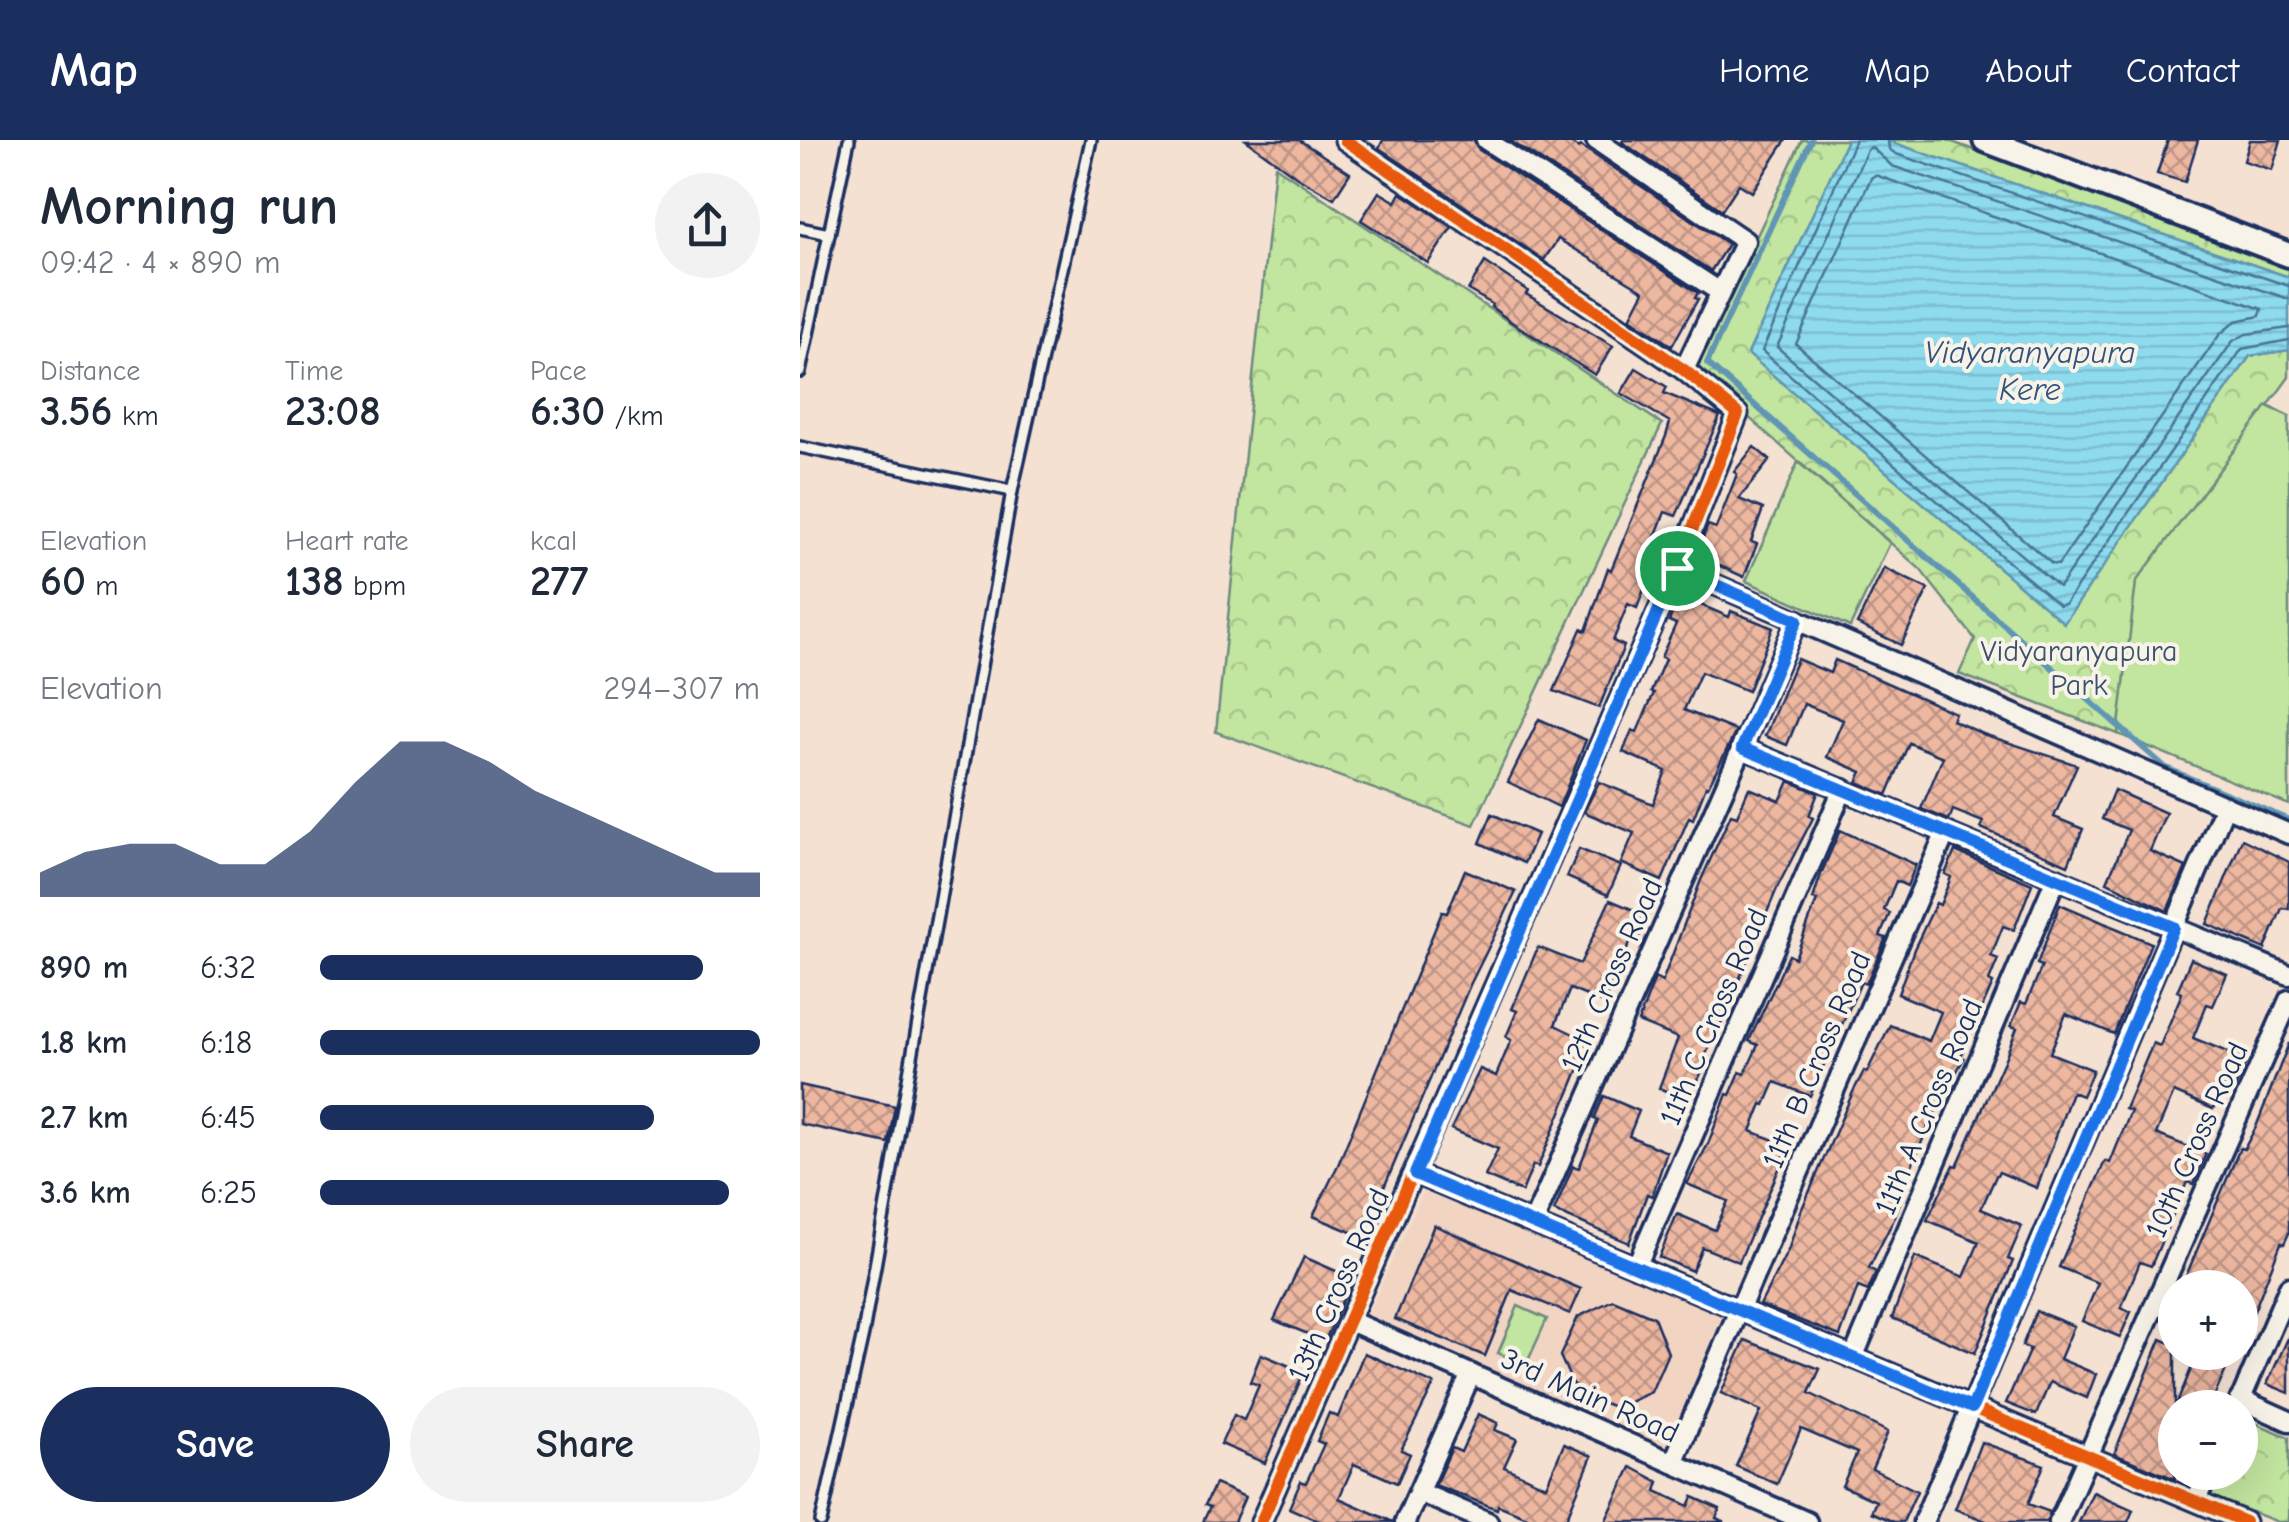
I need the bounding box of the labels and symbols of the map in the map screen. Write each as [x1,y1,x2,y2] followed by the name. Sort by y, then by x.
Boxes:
[1925,334,2135,408] water label: Vidyaranyapura Kere
[1635,526,1720,611] pin
[1980,634,2178,703] park label: Vidyaranyapura Park
[1554,873,1670,1077] street label: 12th Cross Road
[1653,903,1775,1131] street label: 11th C Cross Road
[1756,946,1878,1174] street label: 11th B Cross Road
[1868,994,1990,1220] street label: 11th A Cross Road
[2138,1037,2256,1243] street label: 10th Cross Road
[1281,1183,1397,1387] street label: 13th Cross Road
[1496,1341,1684,1451] street label: 3rd Main Road

